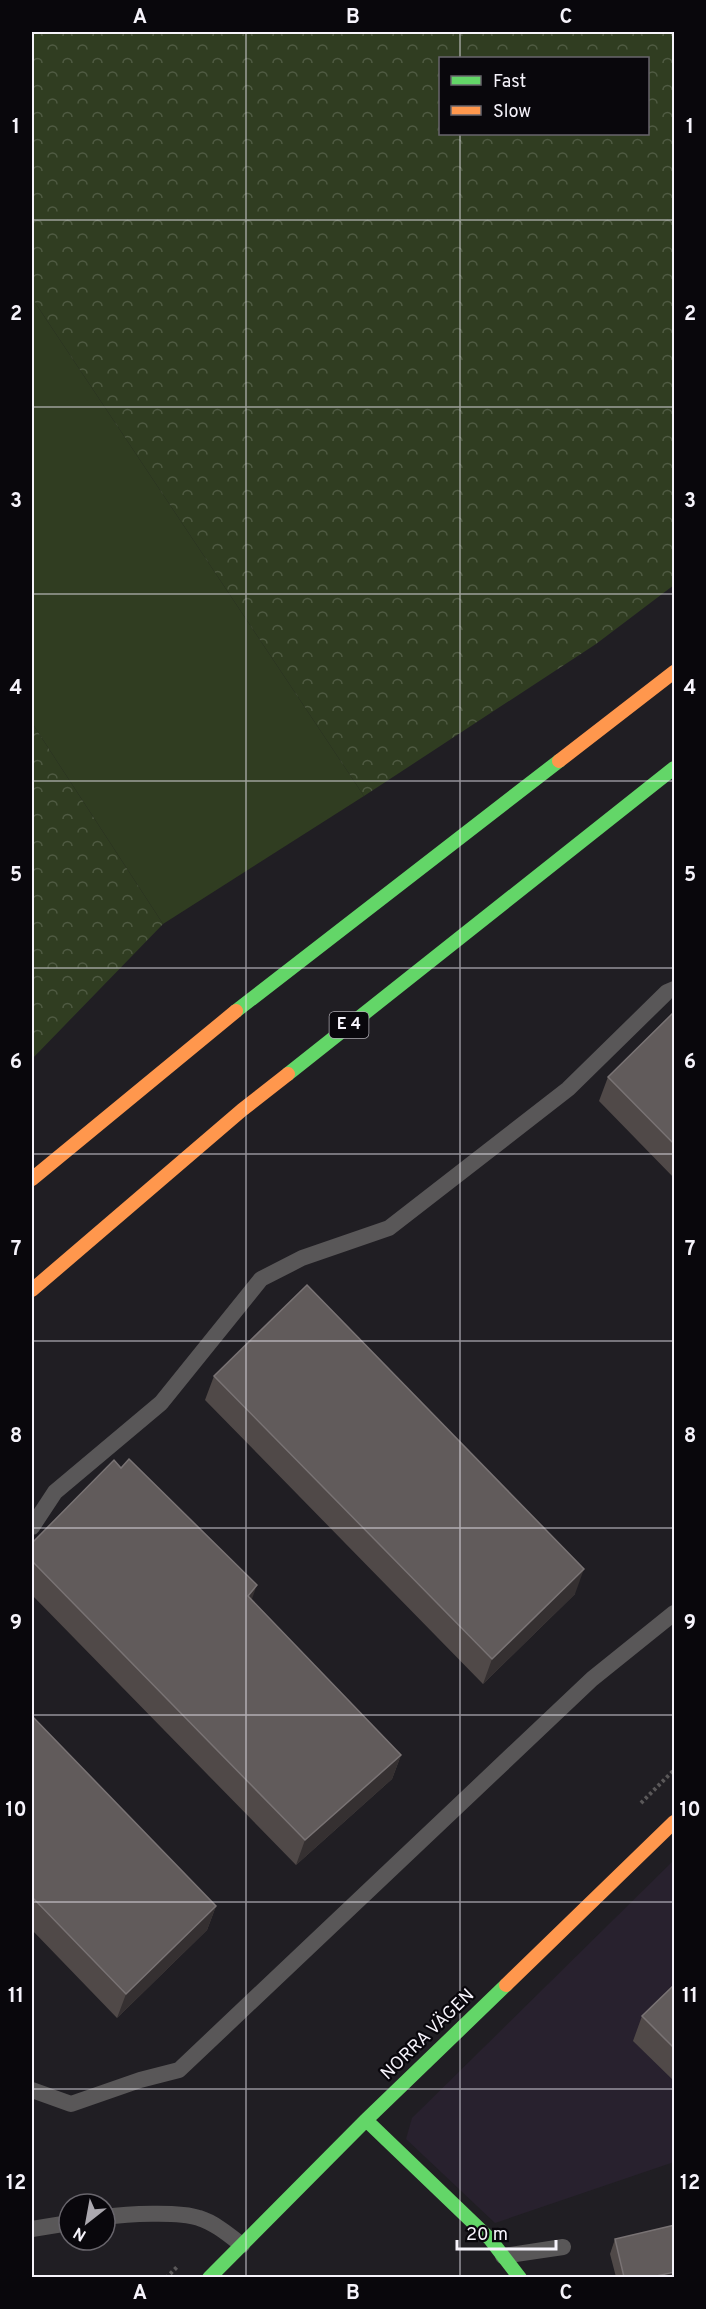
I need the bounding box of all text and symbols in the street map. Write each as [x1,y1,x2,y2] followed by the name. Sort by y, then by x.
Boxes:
[133,5,147,31] text: A
[346,5,360,31] text: B
[560,5,572,31] text: C
[439,57,649,135] legend
[493,71,526,94] text: Fast
[493,101,531,124] text: Slow
[12,115,20,141] text: 1
[686,115,694,141] text: 1
[10,302,22,328] text: 2
[684,302,696,328] text: 2
[10,489,22,515] text: 3
[684,489,696,515] text: 3
[10,676,22,702] text: 4
[684,676,696,702] text: 4
[10,863,22,889] text: 5
[684,863,696,889] text: 5
[330,1012,368,1038] road number: E 4
[10,1050,22,1076] text: 6
[684,1050,696,1076] text: 6
[11,1237,21,1263] text: 7
[685,1237,695,1263] text: 7
[10,1424,22,1450] text: 8
[684,1424,696,1450] text: 8
[10,1611,22,1637] text: 9
[684,1611,696,1637] text: 9
[5,1798,27,1824] text: 10
[679,1798,701,1824] text: 10
[375,1983,480,2085] street label: NORRA VÄGEN
[8,1984,24,2010] text: 11
[682,1984,698,2010] text: 11
[6,2171,26,2197] text: 12
[680,2171,700,2197] text: 12
[57,2192,117,2252] north arrow
[457,2213,556,2251] scale bar
[70,2222,90,2245] text: N
[466,2224,508,2247] text: 20 m
[133,2281,147,2307] text: A
[346,2281,360,2307] text: B
[560,2281,572,2307] text: C

